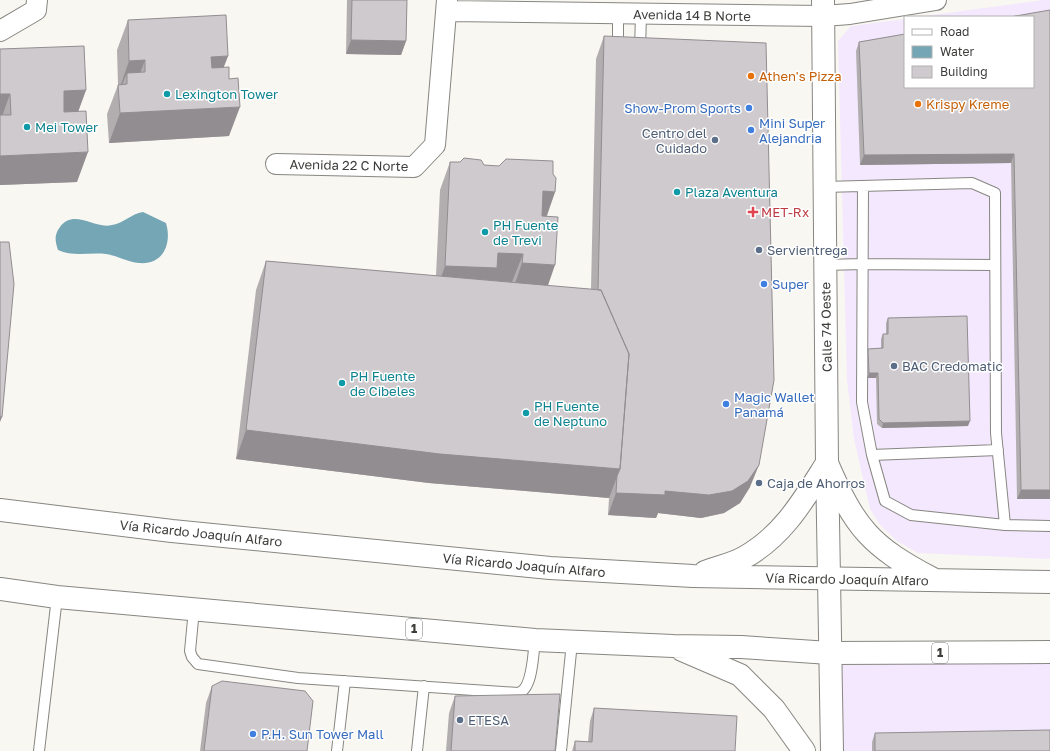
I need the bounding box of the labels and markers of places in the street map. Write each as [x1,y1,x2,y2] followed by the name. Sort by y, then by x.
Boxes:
[759,68,842,84] place label: Athen's Pizza
[746,71,756,81] marker: Athen's Pizza
[175,86,278,102] place label: Lexington Tower
[162,89,172,99] marker: Lexington Tower
[926,96,1009,112] place label: Krispy Kreme
[913,99,923,109] marker: Krispy Kreme
[624,100,741,116] place label: Show-Prom Sports
[744,103,754,113] marker: Show-Prom Sports
[759,115,825,146] place label: Mini Super Alejandria
[35,119,98,135] place label: Mei Tower
[22,122,32,132] marker: Mei Tower
[642,125,707,156] place label: Centro del Cuidado
[746,125,756,135] marker: Mini Super Alejandria
[710,135,720,145] marker: Centro del Cuidado
[685,184,778,200] place label: Plaza Aventura
[672,187,682,197] marker: Plaza Aventura
[761,204,809,220] place label: MET-Rx
[748,207,758,217] marker: MET-Rx
[493,217,558,248] place label: PH Fuente de Trevi
[480,227,490,237] marker: PH Fuente de Trevi
[767,242,848,258] place label: Servientrega
[754,245,764,255] marker: Servientrega
[772,276,809,292] place label: Super
[759,279,769,289] marker: Super
[902,358,1003,374] place label: BAC Credomatic
[889,361,899,371] marker: BAC Credomatic
[350,368,415,399] place label: PH Fuente de Cibeles
[337,378,347,388] marker: PH Fuente de Cibeles
[734,389,815,420] place label: Magic Wallet Panamá
[534,398,607,429] place label: PH Fuente de Neptuno
[721,399,731,409] marker: Magic Wallet Panamá
[521,408,531,418] marker: PH Fuente de Neptuno
[767,475,865,491] place label: Caja de Ahorros
[754,478,764,488] marker: Caja de Ahorros
[468,712,509,728] place label: ETESA
[455,715,465,725] marker: ETESA
[261,726,384,742] place label: P.H. Sun Tower Mall
[248,729,258,739] marker: P.H. Sun Tower Mall

